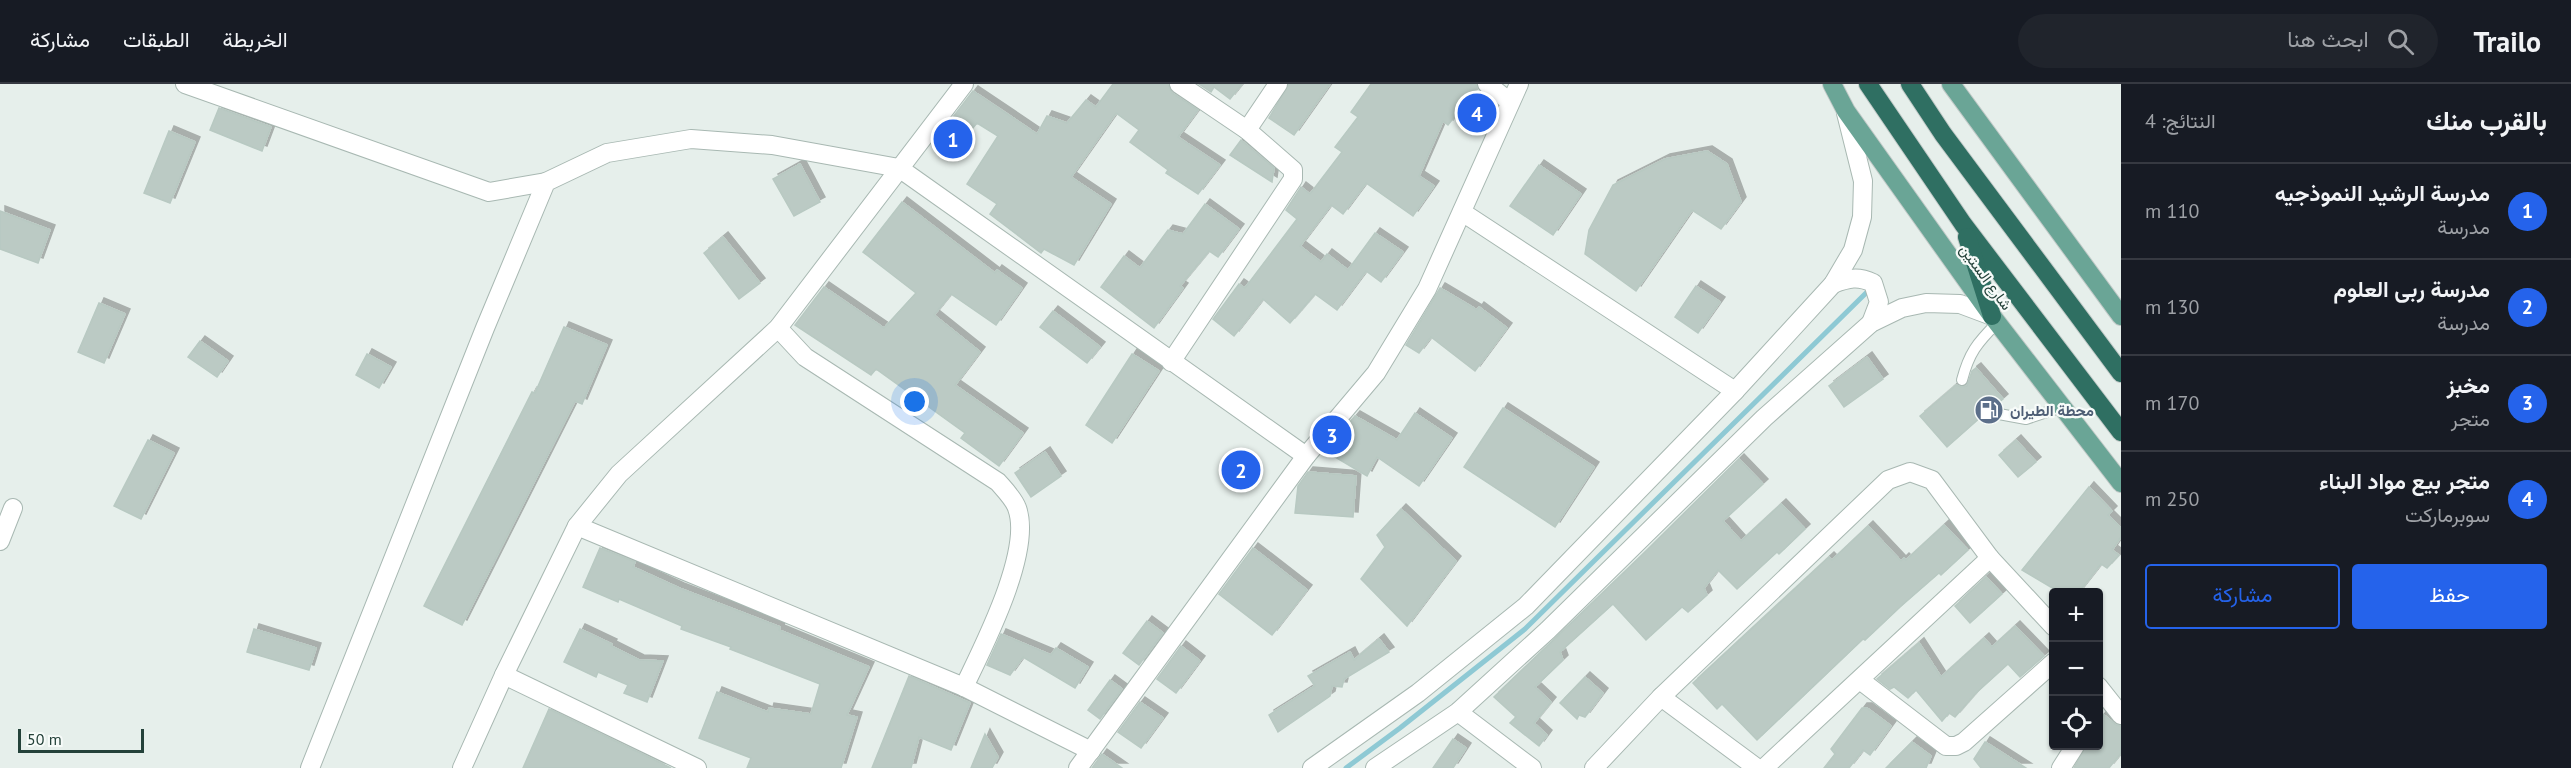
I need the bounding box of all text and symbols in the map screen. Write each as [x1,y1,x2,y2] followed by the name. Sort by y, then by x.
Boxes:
[2018,14,2438,68] search box
[2474,23,2541,60] text: Trailo
[2287,25,2369,53] text: ابحث هنا
[2384,25,2417,58] icon: search
[30,26,90,53] text: مشاركة
[123,26,190,53] text: الطبقات
[223,26,288,53] text: الخريطة
[1458,90,1496,135] pin: 4
[2426,104,2547,137] text: بالقرب منك
[2145,108,2216,134] text: النتائج: 4
[934,116,972,162] pin: 1
[2275,179,2490,207] text: مدرسة الرشيد النموذجيه
[2145,198,2199,224] text: 110 m
[2522,198,2533,224] text: 1
[2437,214,2490,240] text: مدرسة
[1954,240,2016,315] street label: شارع الستين
[2333,275,2490,303] text: مدرسة ربى العلوم
[2145,294,2199,320] text: 130 m
[2522,294,2533,320] text: 2
[2437,310,2490,336] text: مدرسة
[2447,371,2490,399] text: مخبز
[900,387,929,416] your location
[2145,390,2199,416] text: 170 m
[2522,390,2533,416] text: 3
[1973,394,2005,426] fuel station icon: محطة الطيران
[2010,401,2094,420] place label: محطة الطيران
[2451,406,2490,432] text: متجر
[1312,412,1352,458] pin: 3
[1222,448,1260,492] pin: 2
[2319,467,2490,495] text: متجر بيع مواد البناء
[2145,486,2199,512] text: 250 m
[2522,486,2533,512] text: 4
[2405,502,2490,528] text: سوبرماركت
[2145,564,2340,629] button: مشاركة
[2352,564,2547,629] button: حفظ
[2049,588,2103,750] map controls
[2049,588,2103,642] button: +
[2049,642,2103,696] button: −
[2049,696,2103,750] button: locate
[18,726,144,754] scale bar
[27,729,62,749] text: 50 m

